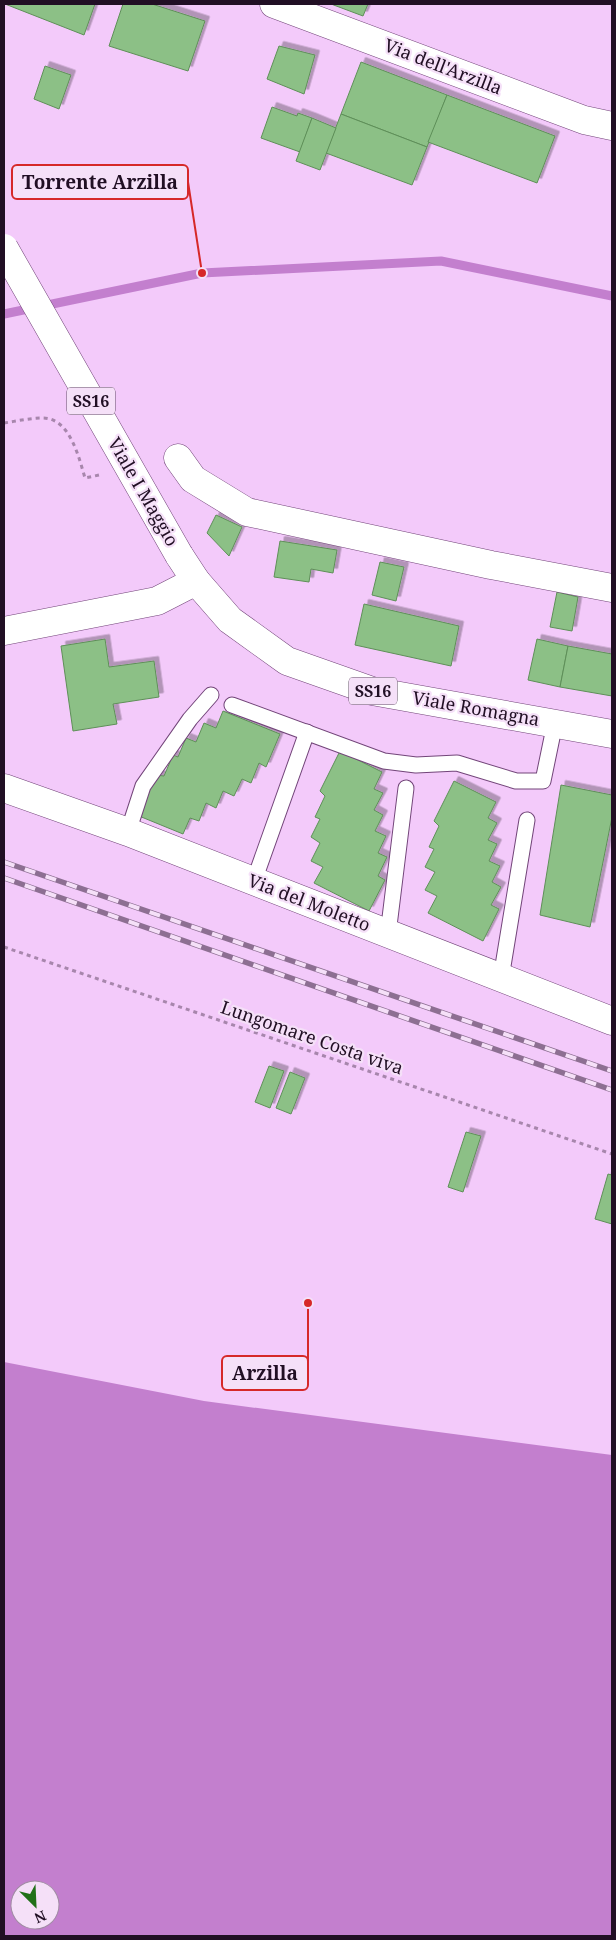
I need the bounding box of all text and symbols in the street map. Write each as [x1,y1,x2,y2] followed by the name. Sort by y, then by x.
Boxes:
[381,33,506,100] street label: Via dell'Arzilla
[12,165,188,199] callout: Torrente Arzilla
[22,169,178,195] text: Torrente Arzilla
[67,388,115,414] road number: SS16
[103,433,185,550] street label: Viale I Maggio
[349,678,397,704] road number: SS16
[411,685,542,731] street label: Viale Romagna
[245,868,374,936] street label: Via del Moletto
[218,995,407,1080] street label: Lungomare Costa viva
[222,1356,308,1390] callout: Arzilla
[232,1360,298,1386] text: Arzilla
[10,1880,60,1930] north arrow
[32,1906,49,1928] text: N

